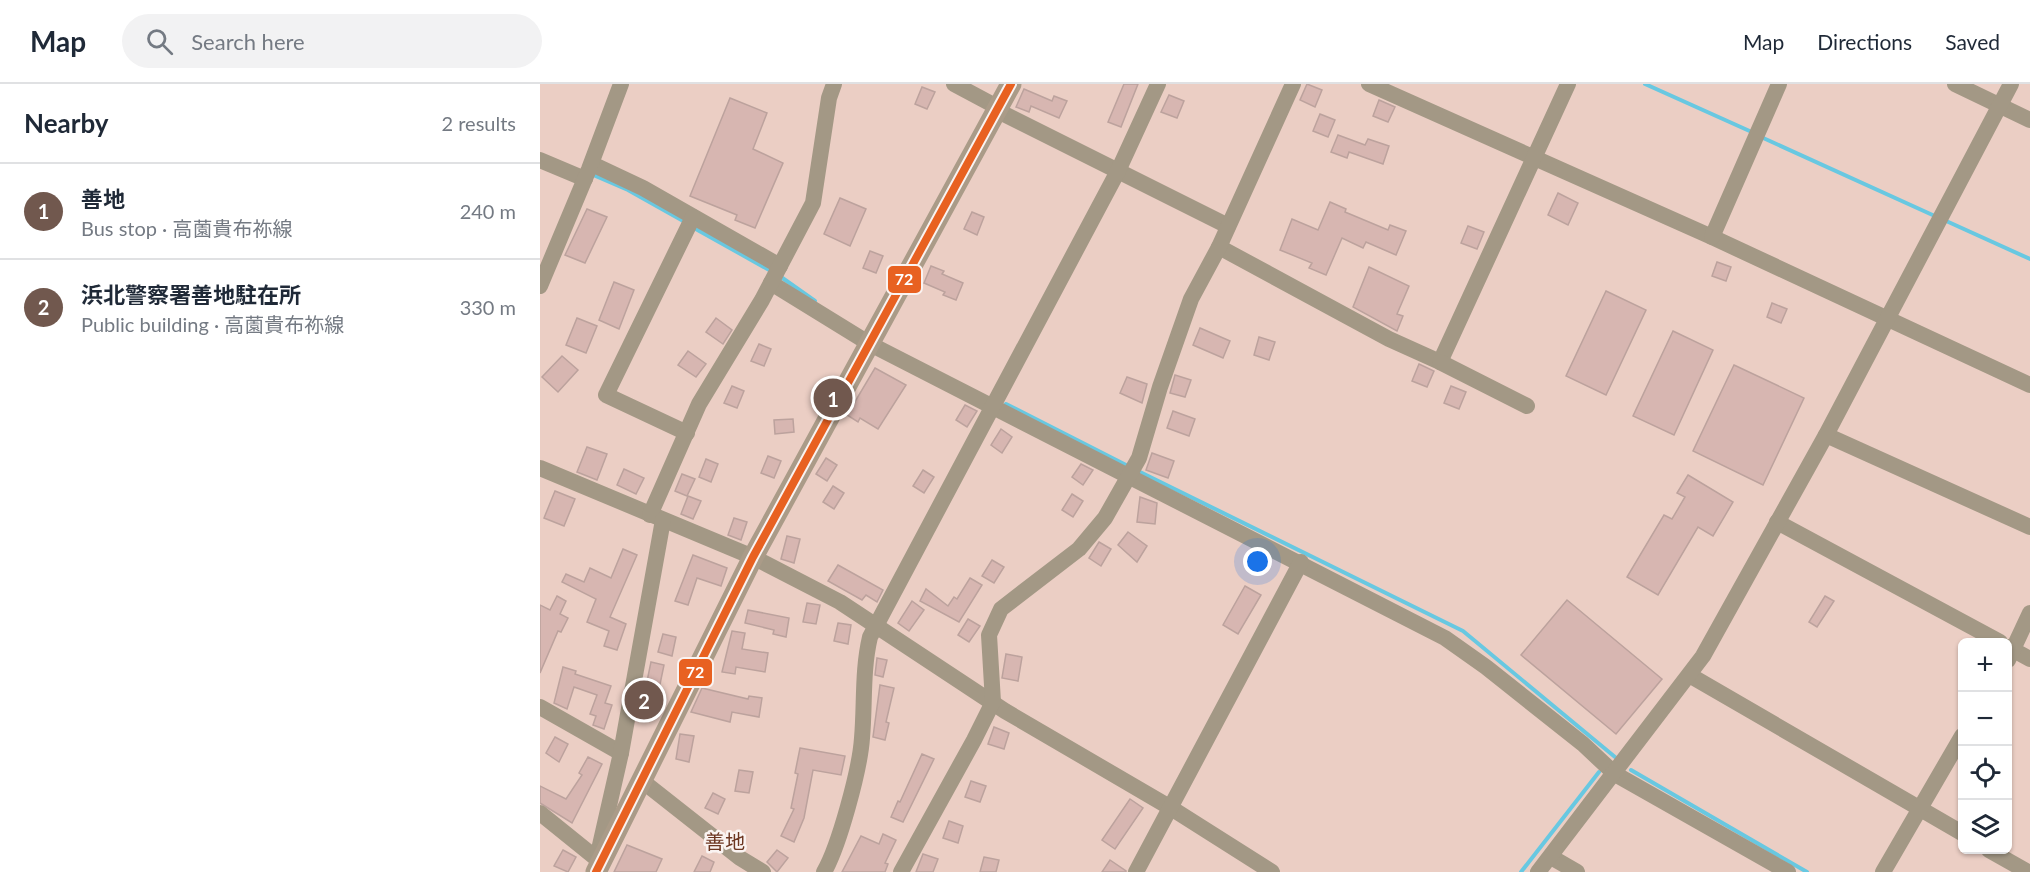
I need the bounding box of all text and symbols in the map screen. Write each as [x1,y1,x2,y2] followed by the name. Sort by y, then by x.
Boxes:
[122,14,542,68] search box
[30,24,86,58] text: Map
[143,25,176,58] icon: search
[191,28,305,55] text: Search here
[1743,29,1784,54] text: Map
[1817,29,1912,54] text: Directions
[1945,29,2000,54] text: Saved
[24,107,109,139] text: Nearby
[441,111,516,135] text: 2 results
[81,185,125,212] text: 善地
[38,199,49,223] text: 1
[460,199,516,223] text: 240 m
[81,216,292,240] text: Bus stop · 高薗貴布祢線
[887,265,922,294] line badge: 72
[895,269,913,288] text: 72
[81,281,301,308] text: 浜北警察署善地駐在所
[38,295,49,319] text: 2
[460,295,516,319] text: 330 m
[81,312,344,336] text: Public building · 高薗貴布祢線
[814,376,852,420] pin: 1
[1243,547,1272,576] your location
[1958,638,2012,854] map controls
[1958,638,2012,692] button: +
[678,658,713,687] line badge: 72
[686,662,704,681] text: 72
[624,678,664,722] pin: 2
[1958,692,2012,746] button: −
[1958,746,2012,800] button: locate
[1958,800,2012,854] button: layers
[705,829,745,853] district label: 善地

